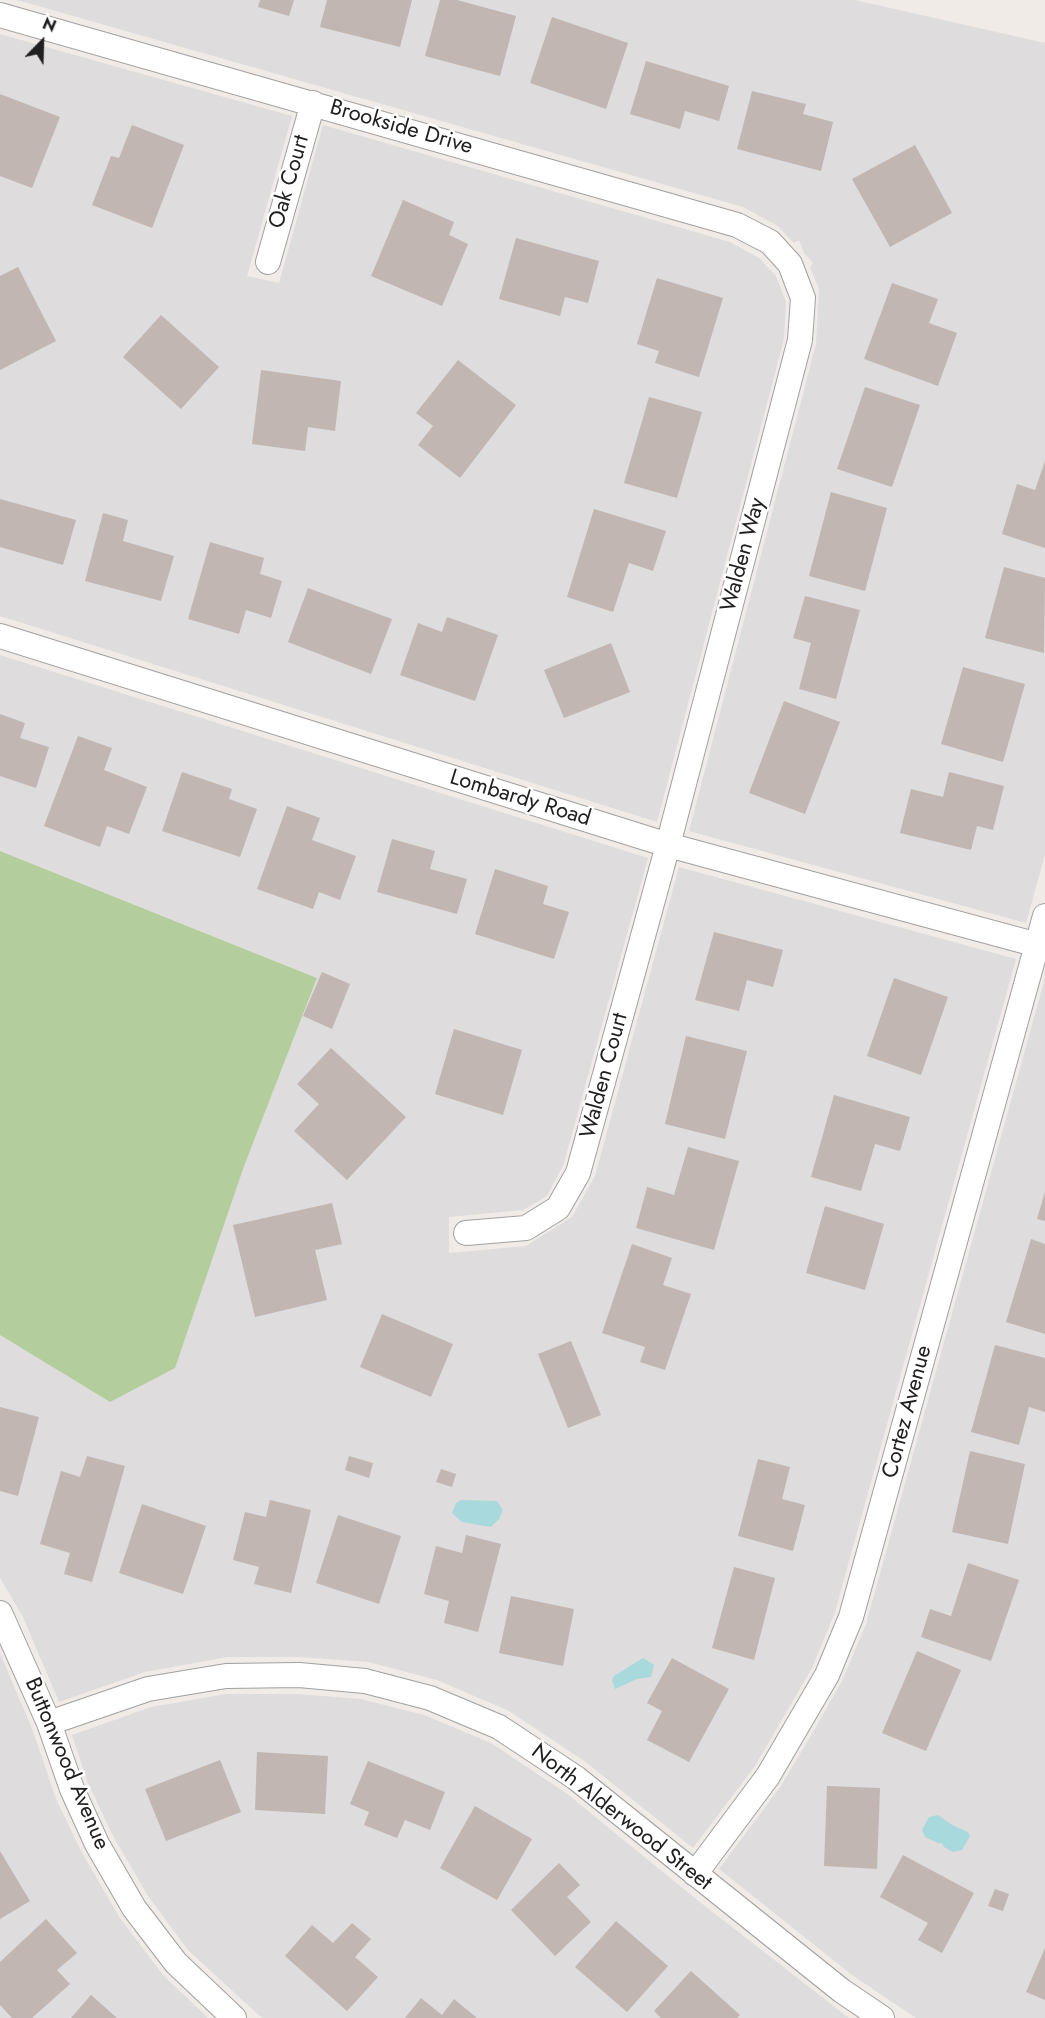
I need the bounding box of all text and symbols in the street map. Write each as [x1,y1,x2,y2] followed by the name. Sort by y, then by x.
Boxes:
[12,12,72,72] north arrow
[39,12,60,38] text: N
[327,95,475,161] street label: Brookside Drive
[264,132,316,232] street label: Oak Court
[716,495,772,615] street label: Walden Way
[446,765,594,833] street label: Lombardy Road
[576,1010,634,1142] street label: Walden Court
[878,1343,938,1481] street label: Cortez Avenue
[18,1674,114,1854] street label: Buttonwood Avenue
[525,1739,717,1897] street label: North Alderwood Street

